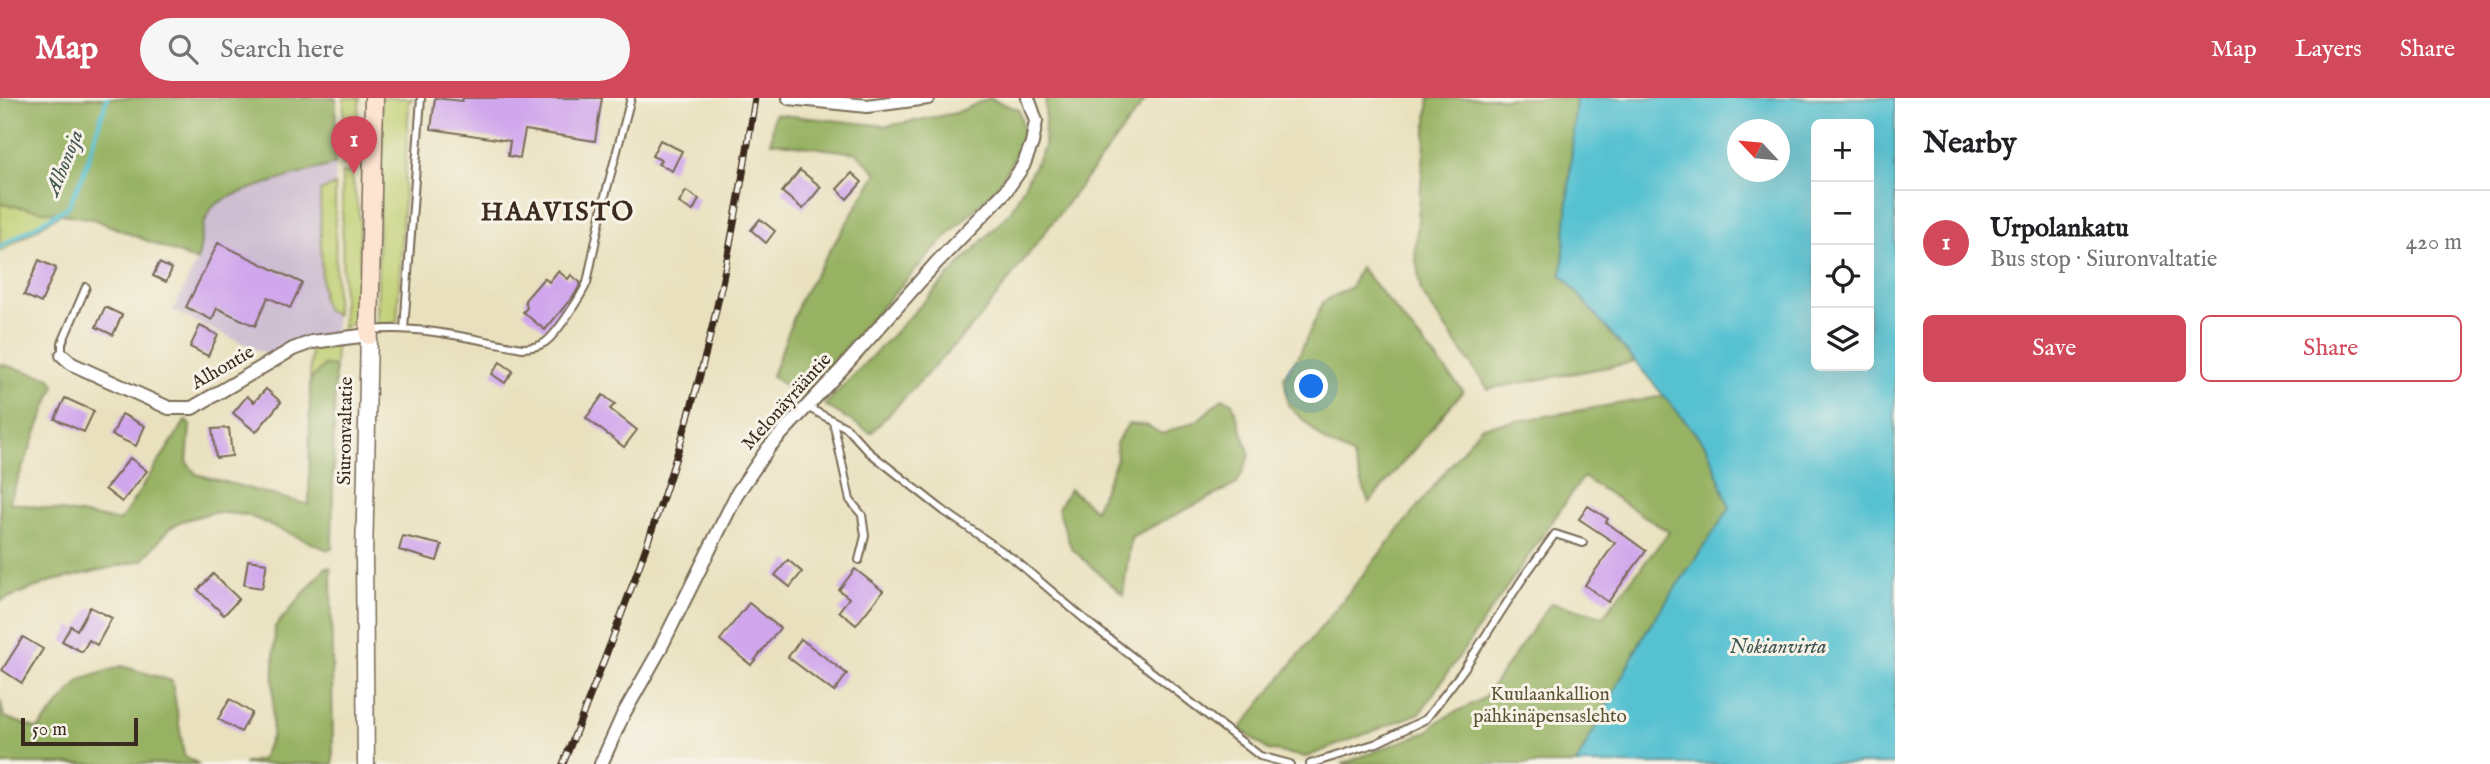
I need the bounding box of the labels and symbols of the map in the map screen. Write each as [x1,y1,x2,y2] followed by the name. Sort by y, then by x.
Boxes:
[331,116,377,174] pin: 1
[1727,119,1790,182] north arrow
[39,126,90,202] water label: Alhonoja
[481,196,635,229] district label: HAAVISTO
[186,340,259,396] street label: Alhontie
[737,348,837,456] street label: Melonäyrääntie
[1294,369,1328,403] your location
[333,376,359,485] street label: Siuronvaltatie
[1729,634,1827,661] water label: Nokianvirta
[1473,683,1627,729] park label: Kuulaankallion pähkinäpensaslehto
[21,715,138,747] scale bar

